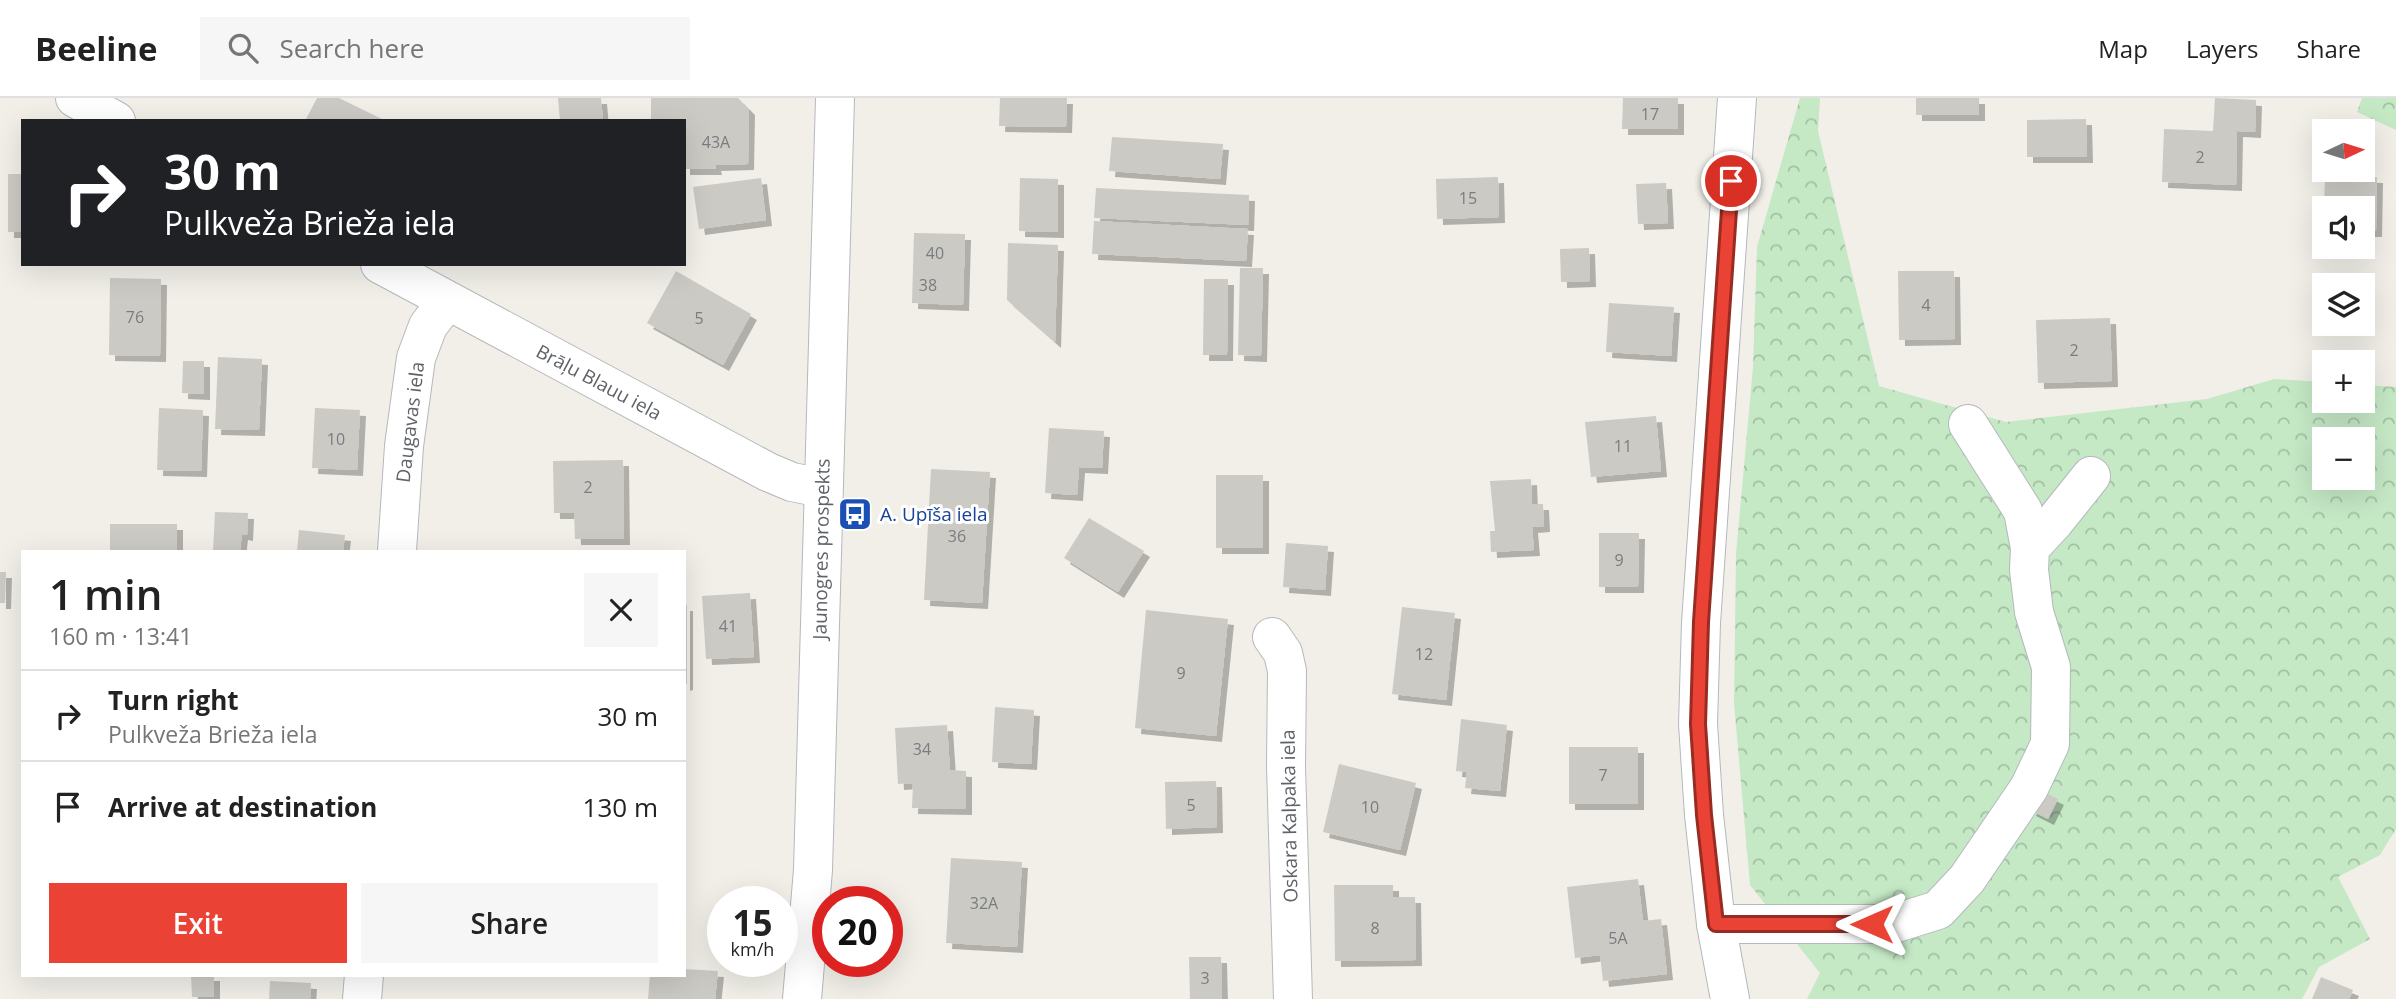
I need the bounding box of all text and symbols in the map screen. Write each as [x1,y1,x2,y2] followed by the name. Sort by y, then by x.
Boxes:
[200,17,690,80] search box
[35,26,158,71] text: Beeline
[224,29,262,67] icon: search
[280,30,424,66] text: Search here
[2098,32,2148,65] text: Map
[2186,32,2259,65] text: Layers
[2297,32,2361,65] text: Share
[1641,103,1659,125] house number: 17
[2312,119,2375,182] north arrow
[2312,119,2375,490] map controls
[702,131,731,153] house number: 43A
[164,138,281,204] text: 30 m
[2195,146,2205,168] house number: 2
[49,147,140,238] icon: right
[1701,151,1761,211] pin
[1712,162,1750,200] icon: arrive
[1459,187,1477,209] house number: 15
[2312,196,2375,259] button: sound
[164,201,456,244] text: Pulkveža Brieža iela
[926,242,944,264] house number: 40
[2312,273,2375,336] button: layers
[919,274,937,296] house number: 38
[1921,294,1931,316] house number: 4
[126,306,144,328] house number: 76
[694,307,704,329] house number: 5
[532,338,666,426] street label: Brāļu Blauu iela
[2069,339,2079,361] house number: 2
[2312,350,2375,413] button: +
[390,360,430,484] street label: Daugavas iela
[2312,427,2375,490] button: −
[327,428,345,450] house number: 10
[1614,435,1632,457] house number: 11
[806,458,836,642] street label: Jaunogres prospekts
[583,476,593,498] house number: 2
[836,495,874,533] bus stop icon: A. Upīša iela
[880,501,988,527] place label: A. Upīša iela
[948,525,966,547] house number: 36
[1614,549,1624,571] house number: 9
[49,565,162,622] text: 1 min
[584,573,658,647] button: close
[719,615,737,637] house number: 41
[49,620,192,652] text: 160 m · 13:41
[1415,643,1433,665] house number: 12
[1176,662,1186,684] house number: 9
[108,682,239,718] text: Turn right
[49,697,87,735] icon: right
[597,698,658,734] text: 30 m
[108,718,318,750] text: Pulkveža Brieža iela
[1274,729,1304,903] street label: Oskara Kalpaka iela
[913,738,931,760] house number: 34
[1598,764,1608,786] house number: 7
[49,788,87,826] icon: arrive
[108,789,377,825] text: Arrive at destination
[583,789,658,825] text: 130 m
[1186,794,1196,816] house number: 5
[1361,796,1379,818] house number: 10
[49,883,347,963] button: Exit
[361,883,658,963] button: Share
[812,886,903,977] speed limit sign: 20
[1835,887,1909,961] position arrow
[970,892,999,914] house number: 32A
[732,899,773,946] text: 15
[1370,917,1380,939] house number: 8
[1608,927,1629,949] house number: 5A
[731,937,774,961] text: km/h
[1200,967,1210,989] house number: 3

